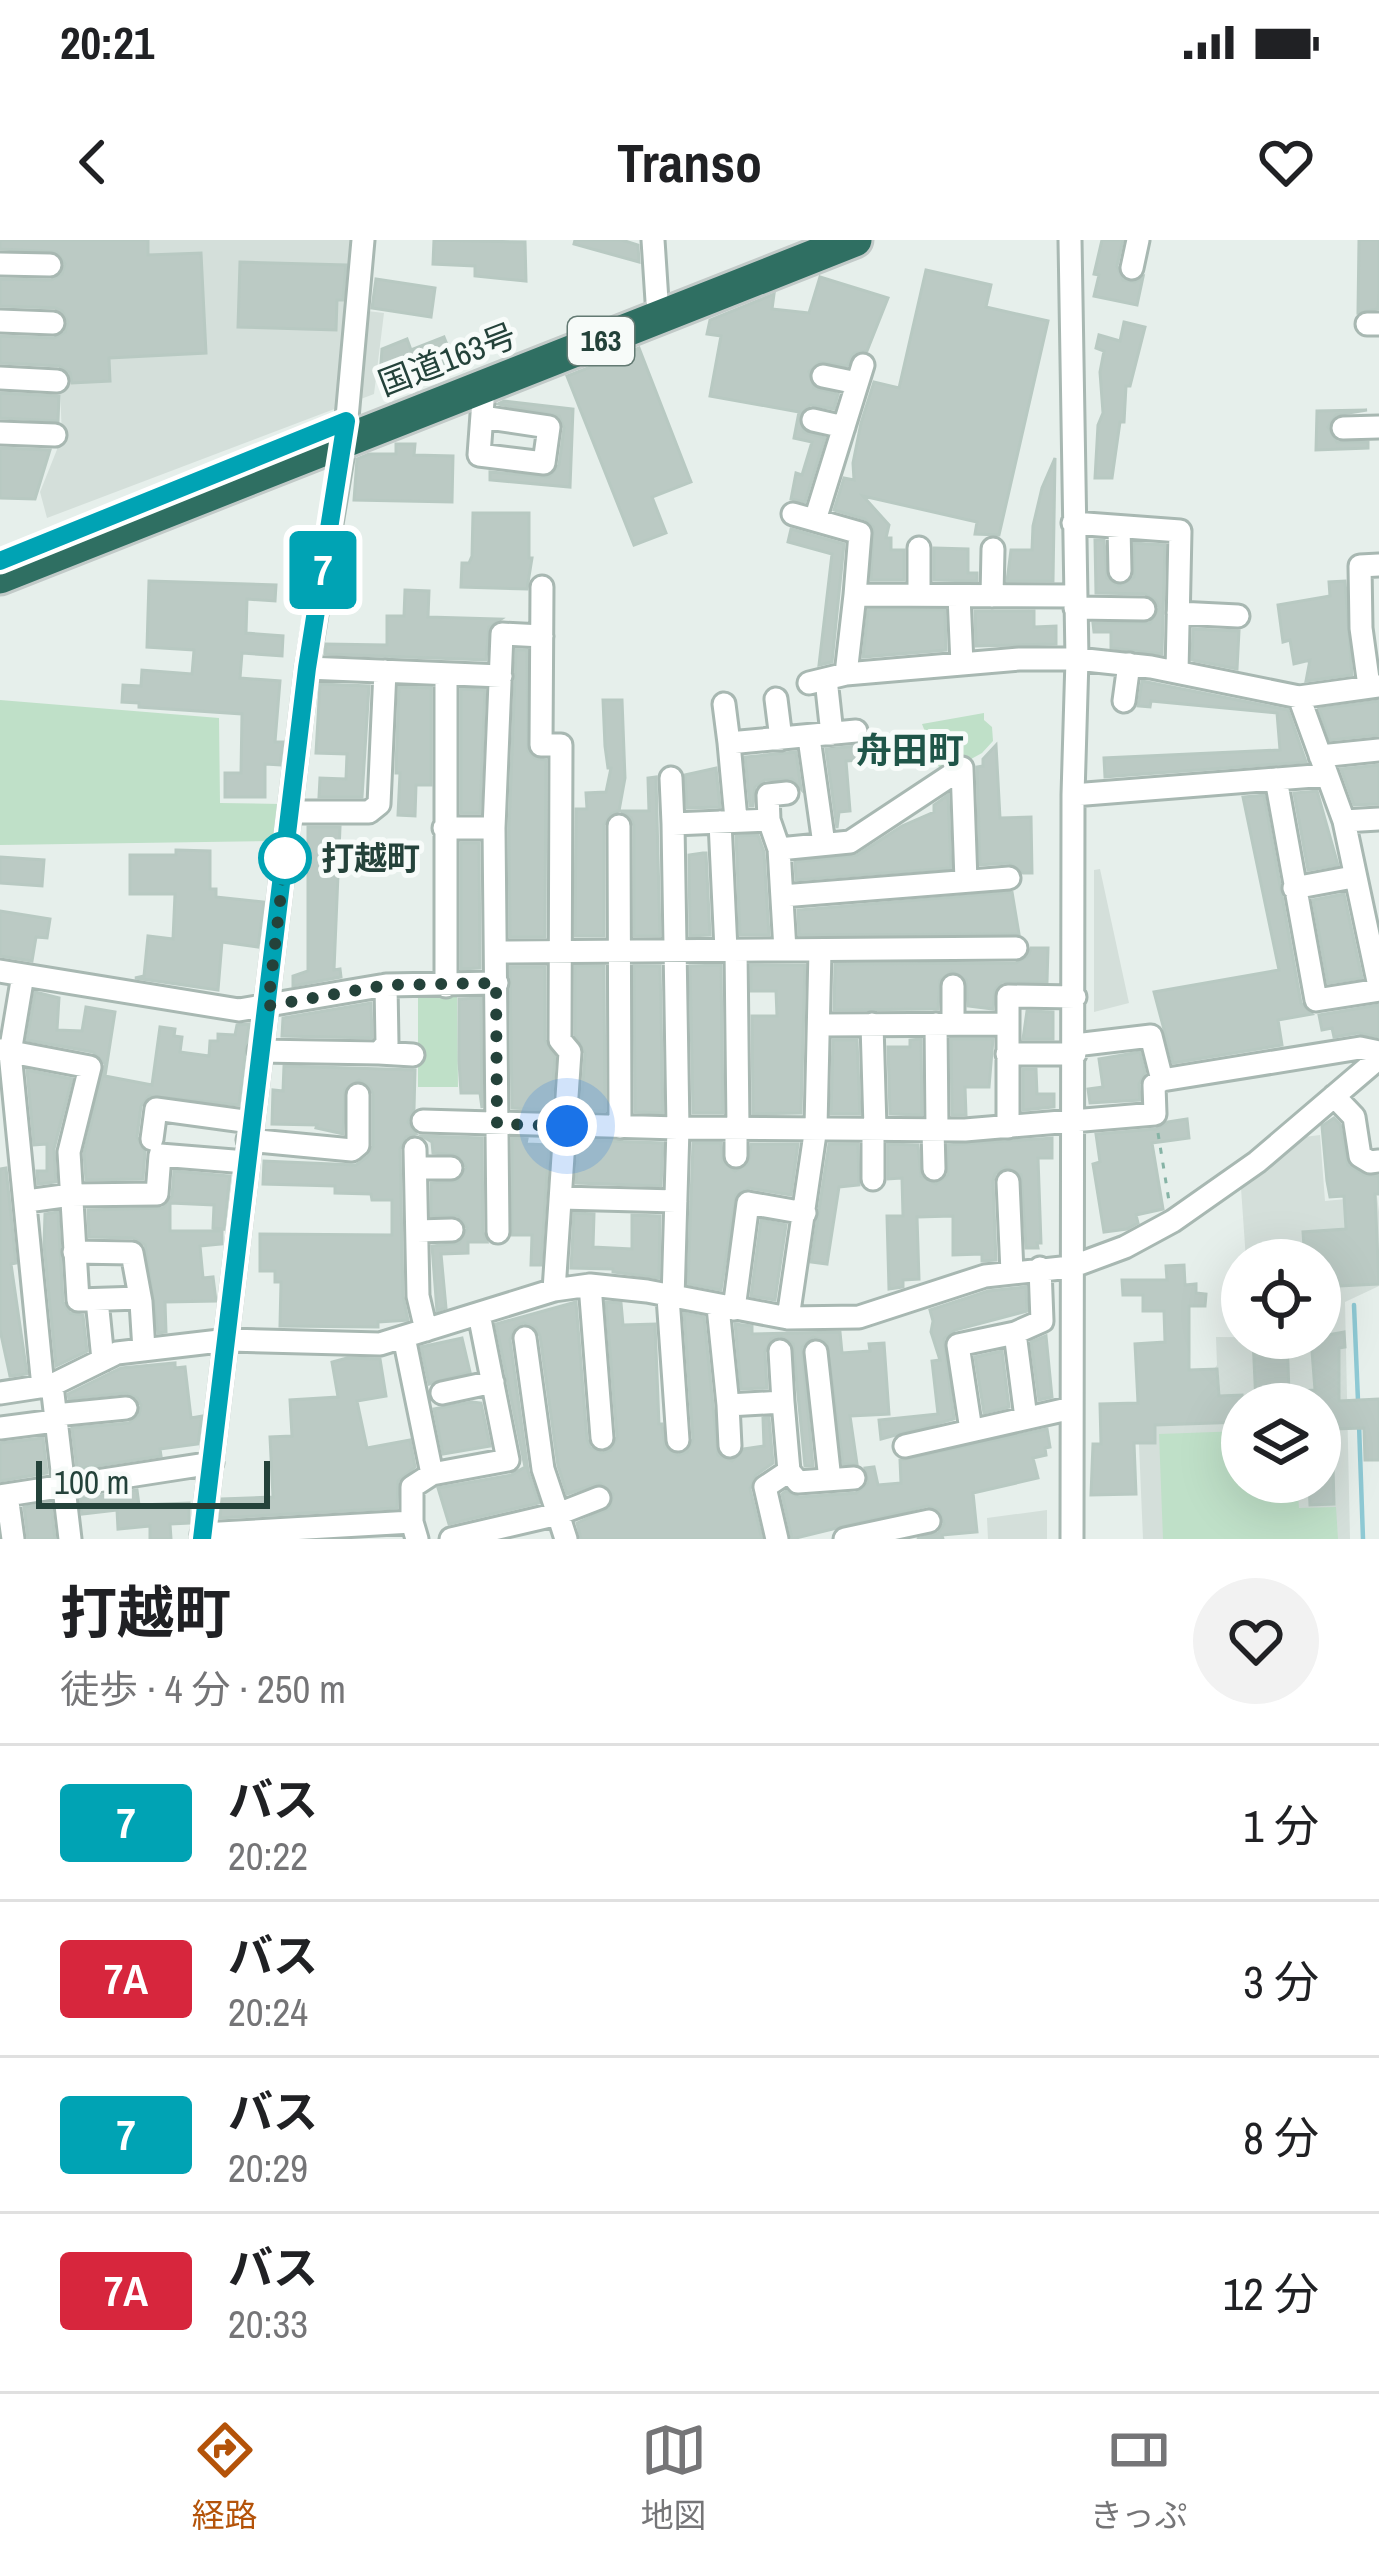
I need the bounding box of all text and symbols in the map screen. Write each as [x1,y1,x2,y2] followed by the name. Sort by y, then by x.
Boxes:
[60,12,154,73] text: 20:21
[617,126,762,199] text: Transo
[60,129,126,195] icon: back
[1253,129,1319,195] icon: heart
[372,313,522,405] street label: 国道163号
[568,317,634,365] road number: 163
[284,531,362,609] line badge: 7
[313,542,333,598] text: 7
[856,726,964,774] district label: 舟田町
[260,833,310,883] marker: 打越町
[321,836,420,880] place label: 打越町
[537,1096,597,1156] your location
[1221,1239,1341,1503] map controls
[1221,1239,1341,1359] button: locate
[1221,1383,1341,1503] button: layers
[36,1455,270,1508] scale bar
[54,1460,129,1504] text: 100 m
[60,1574,231,1651] text: 打越町
[1193,1578,1319,1704] button: heart
[60,1663,346,1715] text: 徒歩 · 4 分 · 250 m
[228,1769,318,1830] text: バス
[116,1795,136,1851] text: 7
[1243,1795,1319,1856] text: 1 分
[228,1830,308,1882] text: 20:22
[228,1925,318,1986] text: バス
[104,1951,148,2007] text: 7A
[1243,1951,1319,2012] text: 3 分
[228,1986,308,2038] text: 20:24
[228,2081,318,2142] text: バス
[116,2107,136,2163] text: 7
[1243,2107,1319,2168] text: 8 分
[228,2142,308,2194] text: 20:29
[228,2237,318,2298] text: バス
[104,2263,148,2319] text: 7A
[1223,2263,1319,2324] text: 12 分
[228,2298,308,2350] text: 20:33
[192,2417,258,2537] tab: 経路
[641,2417,707,2537] tab: 地図
[1090,2417,1187,2537] tab: きっぷ

